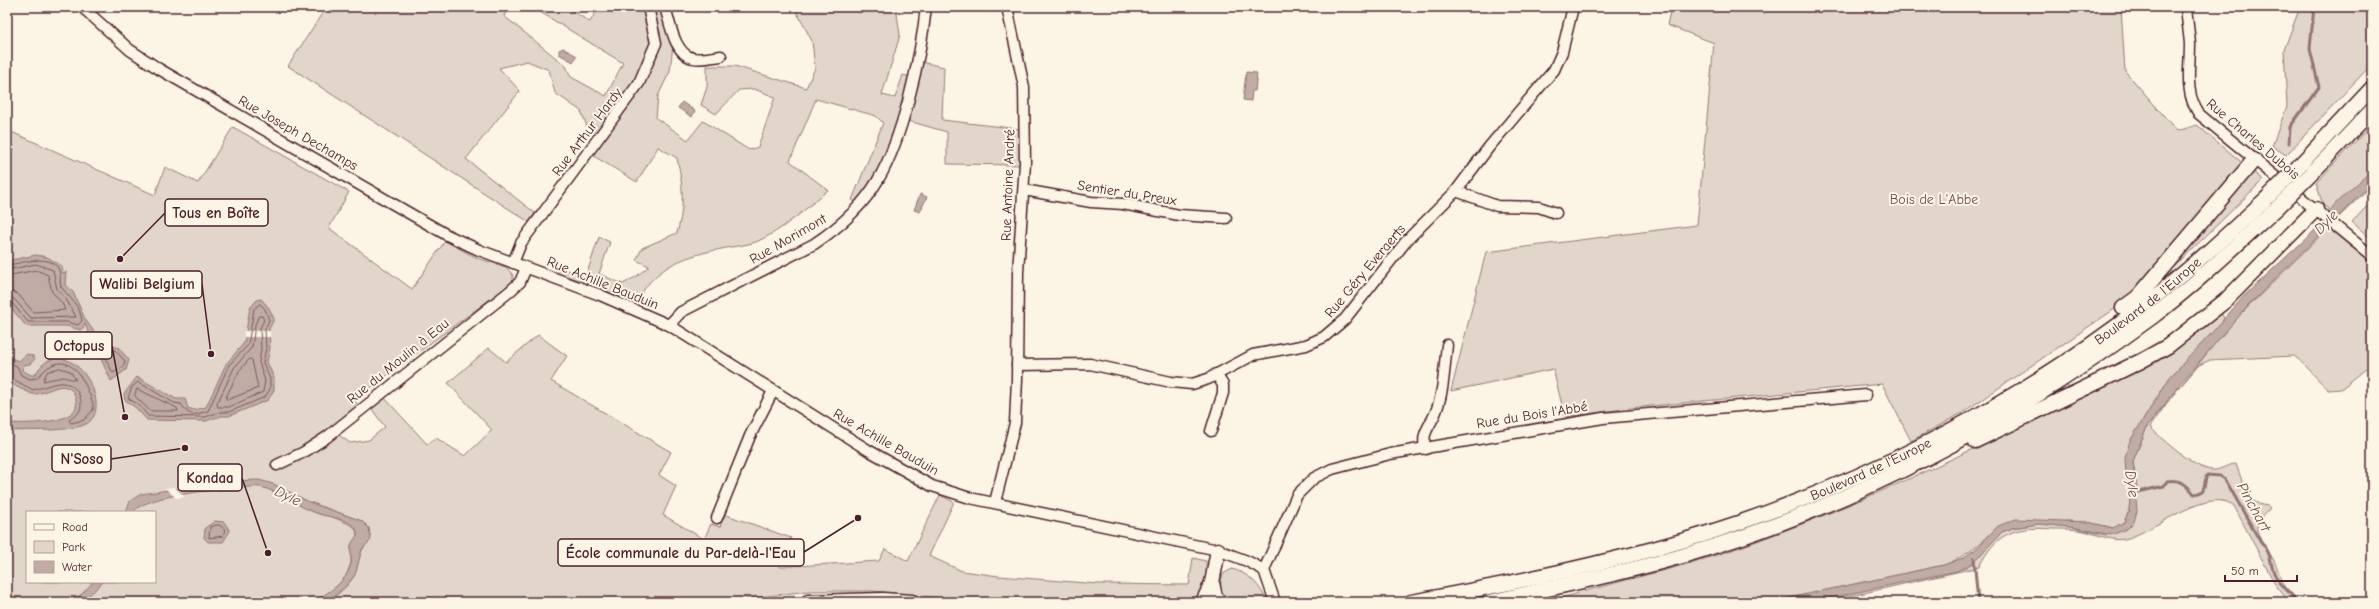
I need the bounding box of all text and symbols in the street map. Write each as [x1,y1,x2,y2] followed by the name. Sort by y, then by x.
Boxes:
[548,84,626,179] street label: Rue Arthur Hardy
[235,92,361,174] street label: Rue Joseph Dechamps
[2203,95,2303,183] street label: Rue Charles Dubois
[998,129,1018,241] street label: Rue Antoine André
[1076,177,1178,209] street label: Sentier du Preux
[1890,191,1978,208] park label: Bois de L'Abbe
[165,199,268,226] callout: Tous en Boîte
[172,204,260,222] text: Tous en Boîte
[2310,206,2342,238] water label: Dyle
[747,210,830,268] street label: Rue Morimont
[1321,221,1409,321] street label: Rue Géry Everaerts
[545,253,661,313] street label: Rue Achille Bauduin
[2091,254,2204,348] street label: Boulevard de l'Europe
[91,271,202,298] callout: Walibi Belgium
[99,275,195,293] text: Walibi Belgium
[344,315,452,407] street label: Rue du Moulin à Eau
[45,332,112,359] callout: Octopus
[54,337,104,355] text: Octopus
[1475,398,1589,432] street label: Rue du Bois l'Abbé
[830,405,942,479] street label: Rue Achille Bauduin
[1808,434,1934,504] street label: Boulevard de l'Europe
[52,445,111,472] callout: N'Soso
[61,450,104,468] text: N'Soso
[178,464,242,491] callout: Kondaa
[186,469,234,487] text: Kondaa
[2121,469,2143,499] water label: Dyle
[2233,479,2276,536] water label: Pinchart
[272,482,304,510] water label: Dyle
[26,511,156,583] legend
[62,520,88,534] text: Road
[558,539,804,566] callout: École communale du Par-delà-l'Eau
[62,540,85,554] text: Park
[566,543,796,562] text: École communale du Par-delà-l'Eau
[2225,557,2297,583] scale bar
[62,560,92,574] text: Water
[2231,564,2259,578] text: 50 m

